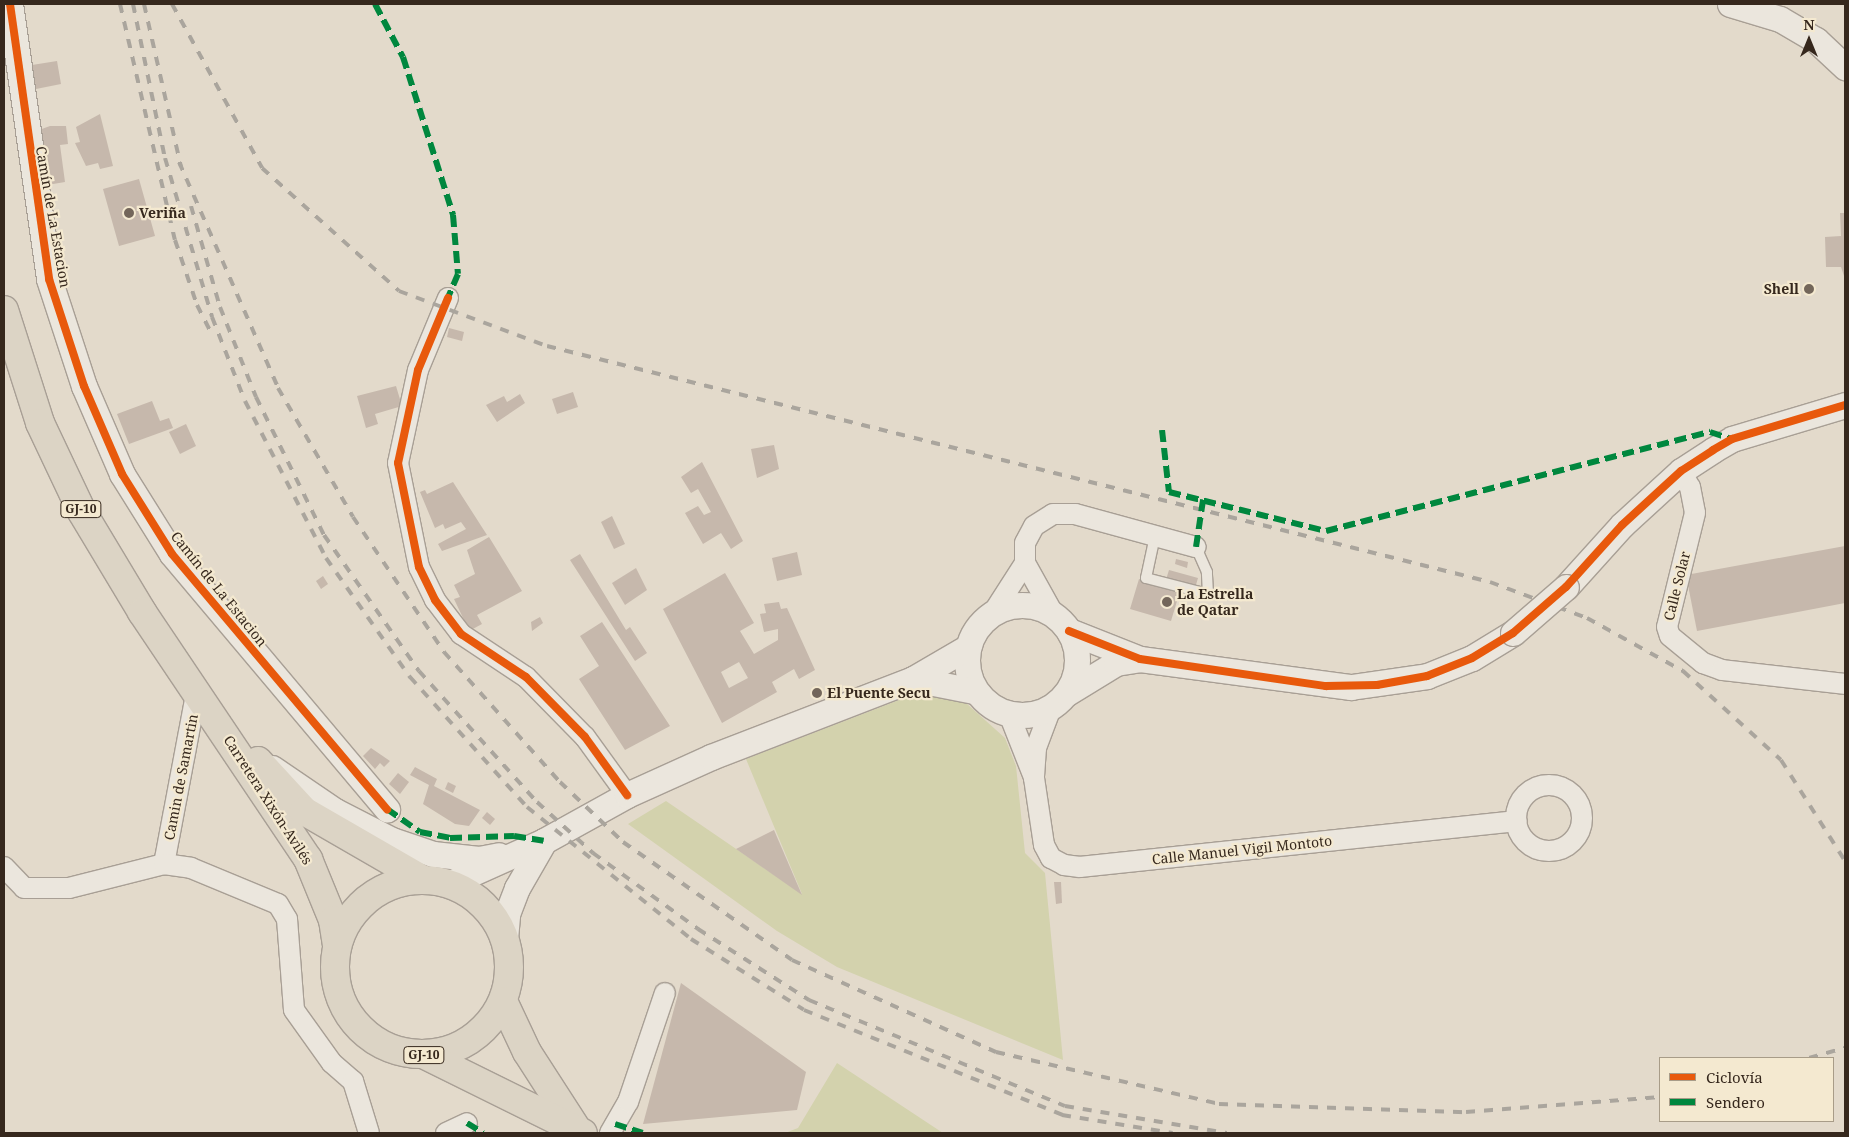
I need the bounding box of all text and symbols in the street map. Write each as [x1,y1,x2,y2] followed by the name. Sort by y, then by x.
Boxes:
[1784,15,1834,65] north arrow
[1803,15,1815,34] text: N
[32,145,74,289] street label: Camín de La Estacion
[139,205,186,221] place label: Veriña
[123,207,135,219] marker: Veriña
[1764,281,1799,297] place label: Shell
[1803,283,1815,295] marker: Shell
[60,499,102,518] road number: GJ-10
[167,528,271,650] street label: Camín de La Estacion
[1660,550,1694,622] street label: Calle Solar
[1177,586,1253,618] place label: La Estrella de Qatar
[1161,596,1173,608] marker: La Estrella de Qatar
[827,685,930,701] place label: El Puente Secu
[811,687,823,699] marker: El Puente Secu
[161,712,201,842] street label: Camin de Samartin
[220,732,316,868] street label: Carretera Xixón-Avilés
[1151,832,1333,868] street label: Calle Manuel Vigil Montoto
[403,1046,445,1064] road number: GJ-10
[1659,1057,1834,1122] legend
[1706,1067,1763,1087] text: Ciclovía
[1706,1092,1765,1112] text: Sendero

